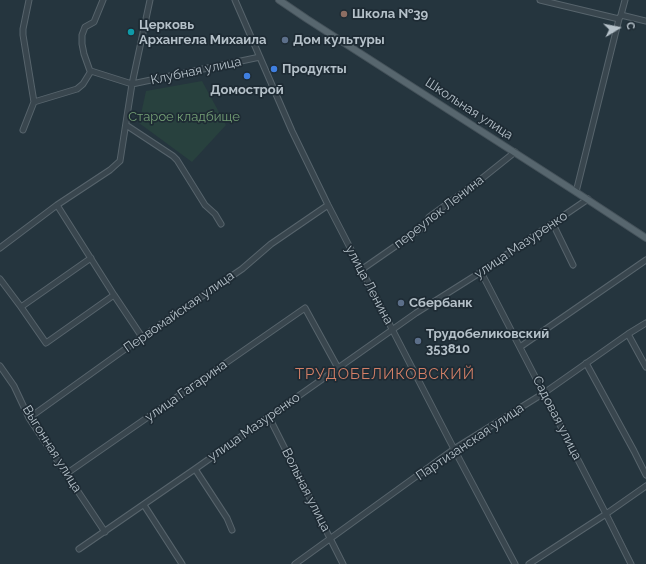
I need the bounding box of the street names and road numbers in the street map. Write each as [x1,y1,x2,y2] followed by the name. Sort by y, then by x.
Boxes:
[149,54,243,88] street label: Клубная улица
[422,75,516,143] street label: Школьная улица
[391,172,487,252] street label: переулок Ленина
[471,208,571,282] street label: улица Мазуренко
[342,243,396,327] street label: улица Ленина
[121,268,237,356] street label: Первомайская улица
[142,357,230,425] street label: улица Гагарина
[529,373,585,463] street label: Садовая улица
[205,389,303,465] street label: улица Мазуренко
[413,400,527,484] street label: Партизанская улица
[19,403,85,495] street label: Выгонная улица
[278,446,334,534] street label: Вольная улица

